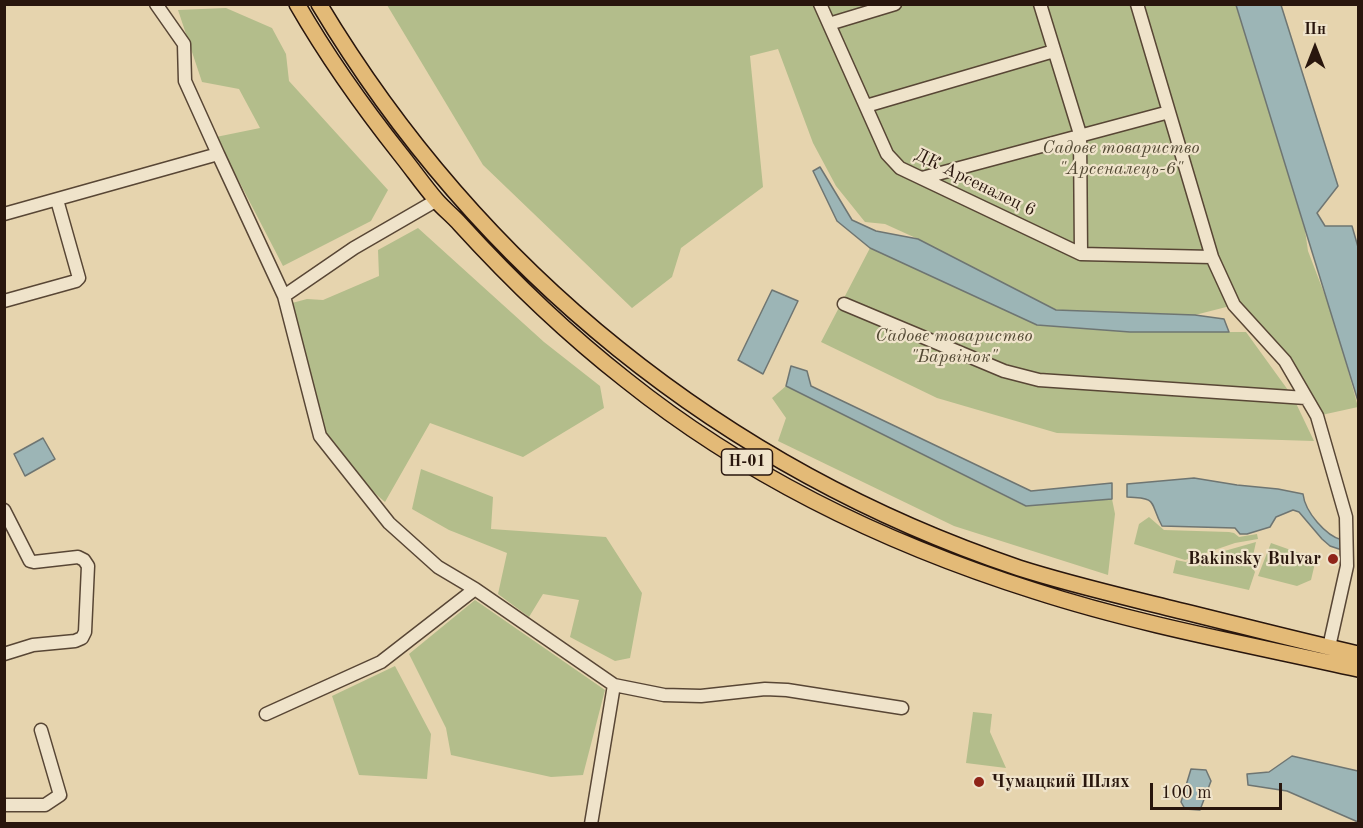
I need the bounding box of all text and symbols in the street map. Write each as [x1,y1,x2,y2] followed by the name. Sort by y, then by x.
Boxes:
[1285,18,1345,78] north arrow
[1304,22,1326,38] text: Пн
[1042,137,1200,180] park label: Садове товариство "Арсеналець-6"
[911,144,1039,222] street label: ДК Арсеналец 6
[875,325,1033,368] park label: Садове товариство "Барвінок"
[722,449,772,475] road number: Н-01
[1187,548,1321,570] place label: Bakinsky Bulvar
[1326,552,1340,566] marker: Bakinsky Bulvar
[991,771,1130,793] place label: Чумацкий Шлях
[1153,771,1285,809] scale bar
[972,775,986,789] marker: Чумацкий Шлях
[1161,784,1212,802] text: 100 m

